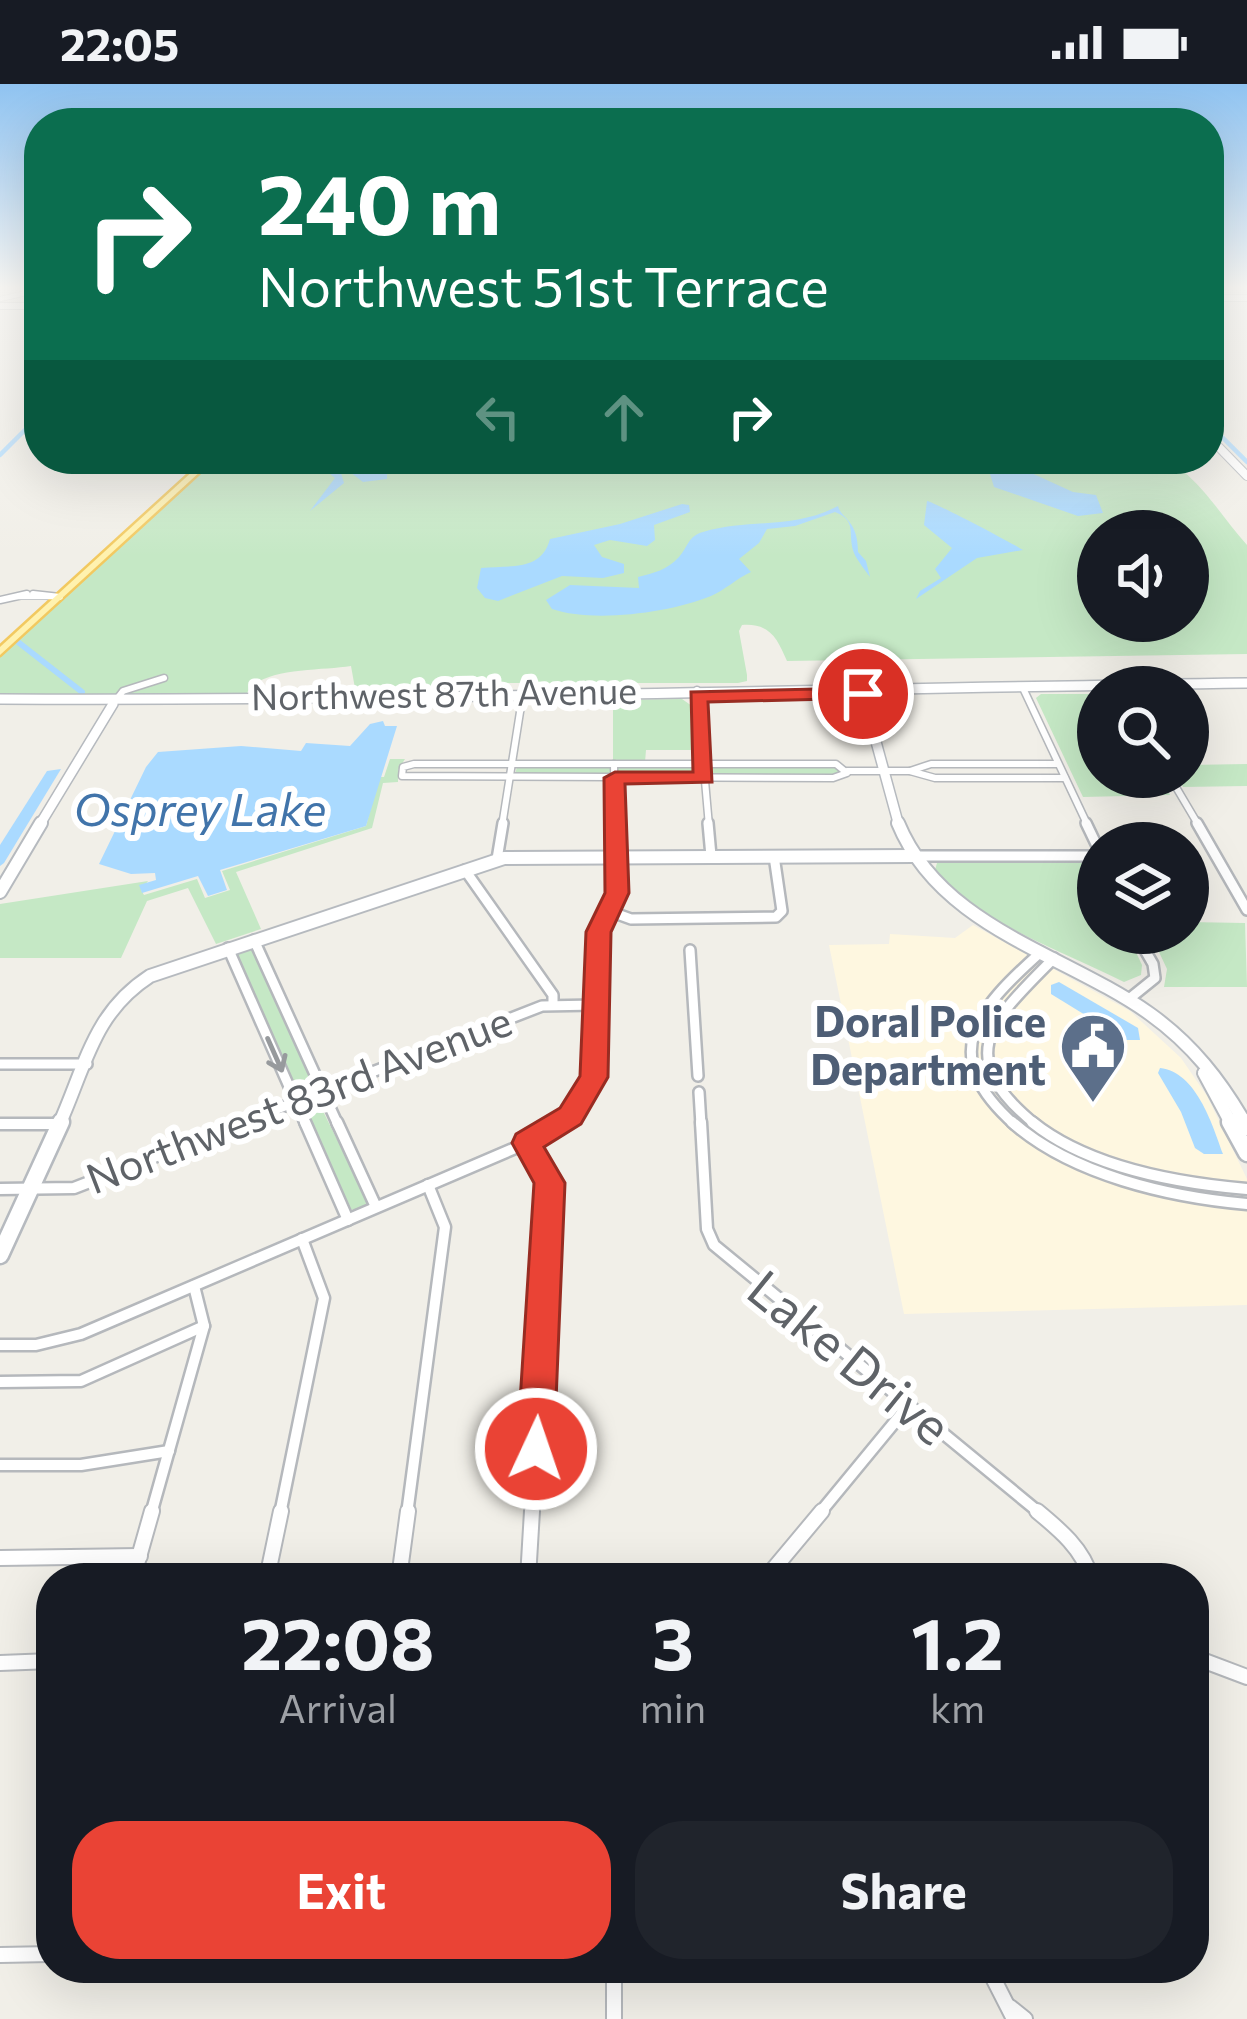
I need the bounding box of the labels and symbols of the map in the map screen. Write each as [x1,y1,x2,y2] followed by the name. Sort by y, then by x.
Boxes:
[812,643,914,745] pin
[251,667,637,717] street label: Northwest 87th Avenue
[74,780,326,835] water label: Osprey Lake
[78,993,518,1203] street label: Northwest 83rd Avenue
[810,994,1046,1094] place label: Doral Police Department
[1058,1011,1128,1105] public building icon: Doral Police Department
[266,1037,288,1073] one-way arrow
[737,1255,965,1457] street label: Lake Drive
[473,1386,599,1512] position arrow

